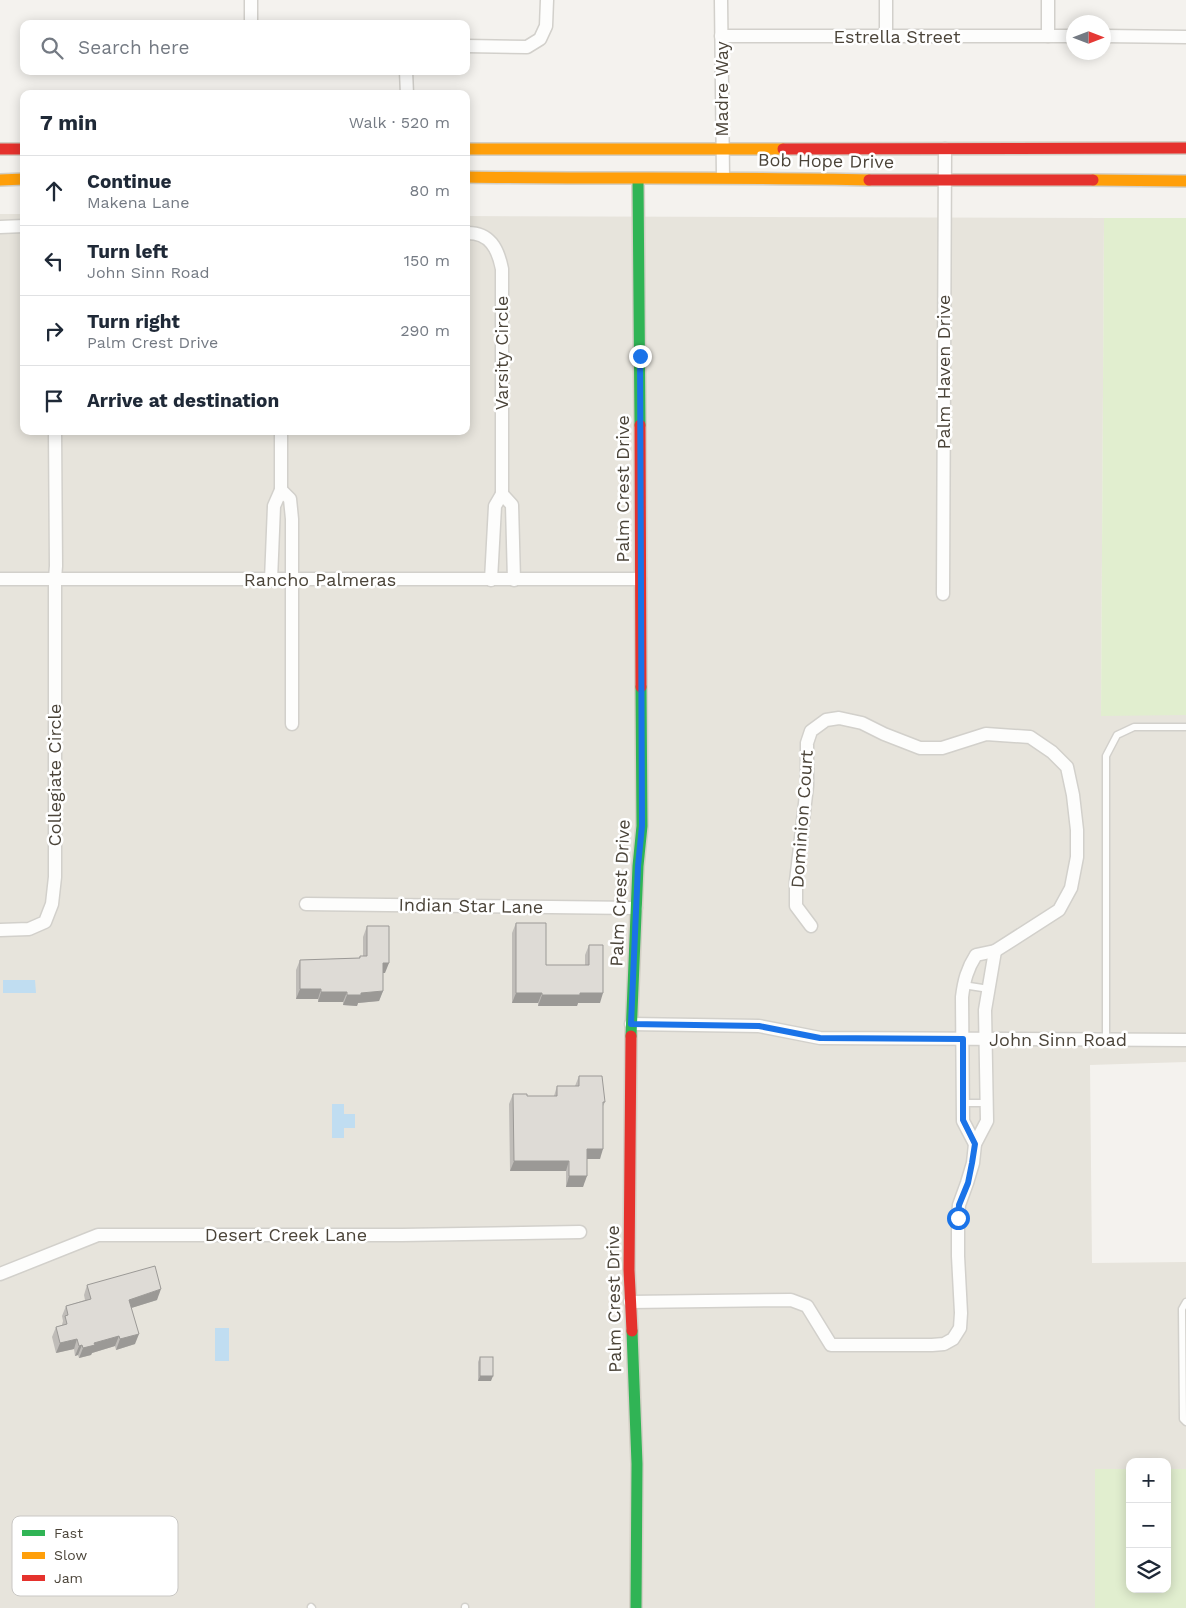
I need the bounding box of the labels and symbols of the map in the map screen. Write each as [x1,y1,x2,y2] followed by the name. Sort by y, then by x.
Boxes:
[1066,15,1111,60] north arrow
[833,26,961,47] street label: Estrella Street
[711,41,732,137] street label: Madre Way
[758,149,894,172] street label: Bob Hope Drive
[933,295,954,449] street label: Palm Haven Drive
[491,296,512,410] street label: Varsity Circle
[629,345,652,368] route end
[612,415,633,563] street label: Palm Crest Drive
[244,569,396,590] street label: Rancho Palmeras
[44,704,65,846] street label: Collegiate Circle
[786,749,817,889] street label: Dominion Court
[605,819,634,967] street label: Palm Crest Drive
[398,894,544,917] street label: Indian Star Lane
[989,1029,1127,1050] street label: John Sinn Road
[947,1207,970,1230] route start
[205,1224,367,1245] street label: Desert Creek Lane
[602,1225,625,1373] street label: Palm Crest Drive
[12,1516,178,1596] legend
[54,1525,83,1541] text: Fast
[54,1547,87,1563] text: Slow
[54,1570,83,1586] text: Jam

